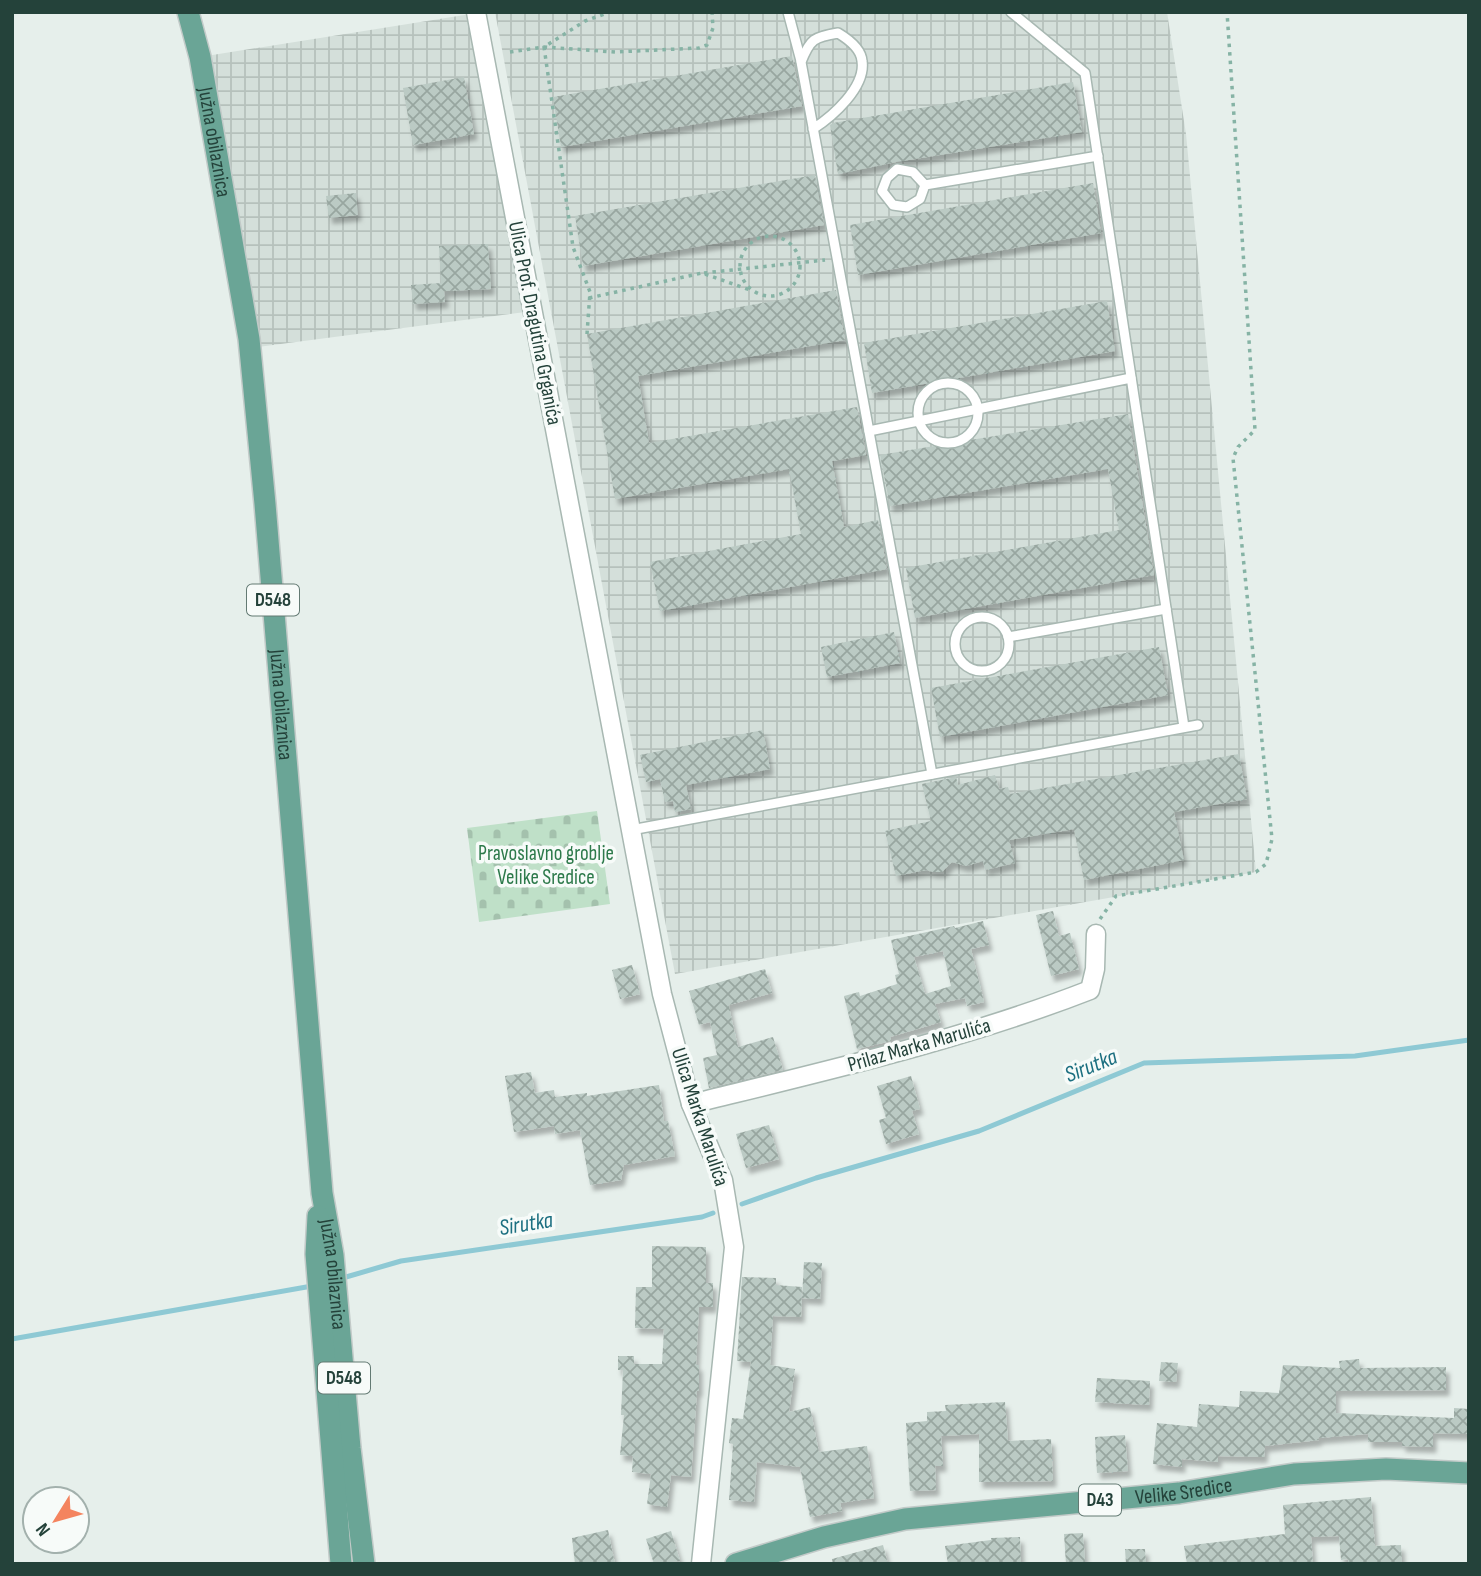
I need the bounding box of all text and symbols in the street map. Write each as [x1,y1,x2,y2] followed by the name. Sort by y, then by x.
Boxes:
[193,84,237,199] street label: Južna obilaznica
[503,219,567,427] street label: Ulica Prof. Dragutina Grganića
[247,584,299,615] road number: D548
[264,647,299,761] street label: Južna obilaznica
[478,841,614,890] park label: Pravoslavno groblje Velike Sredice
[845,1013,993,1077] street label: Prilaz Marka Marulića
[1061,1043,1122,1089] water label: Sirutka
[666,1045,734,1189] street label: Ulica Marka Marulića
[497,1206,556,1242] water label: Sirutka
[314,1216,352,1330] street label: Južna obilaznica
[318,1362,370,1394] road number: D548
[1134,1472,1234,1510] street label: Velike Sredice
[1079,1484,1121,1516] road number: D43
[21,1485,91,1555] north arrow
[31,1518,56,1540] text: N

